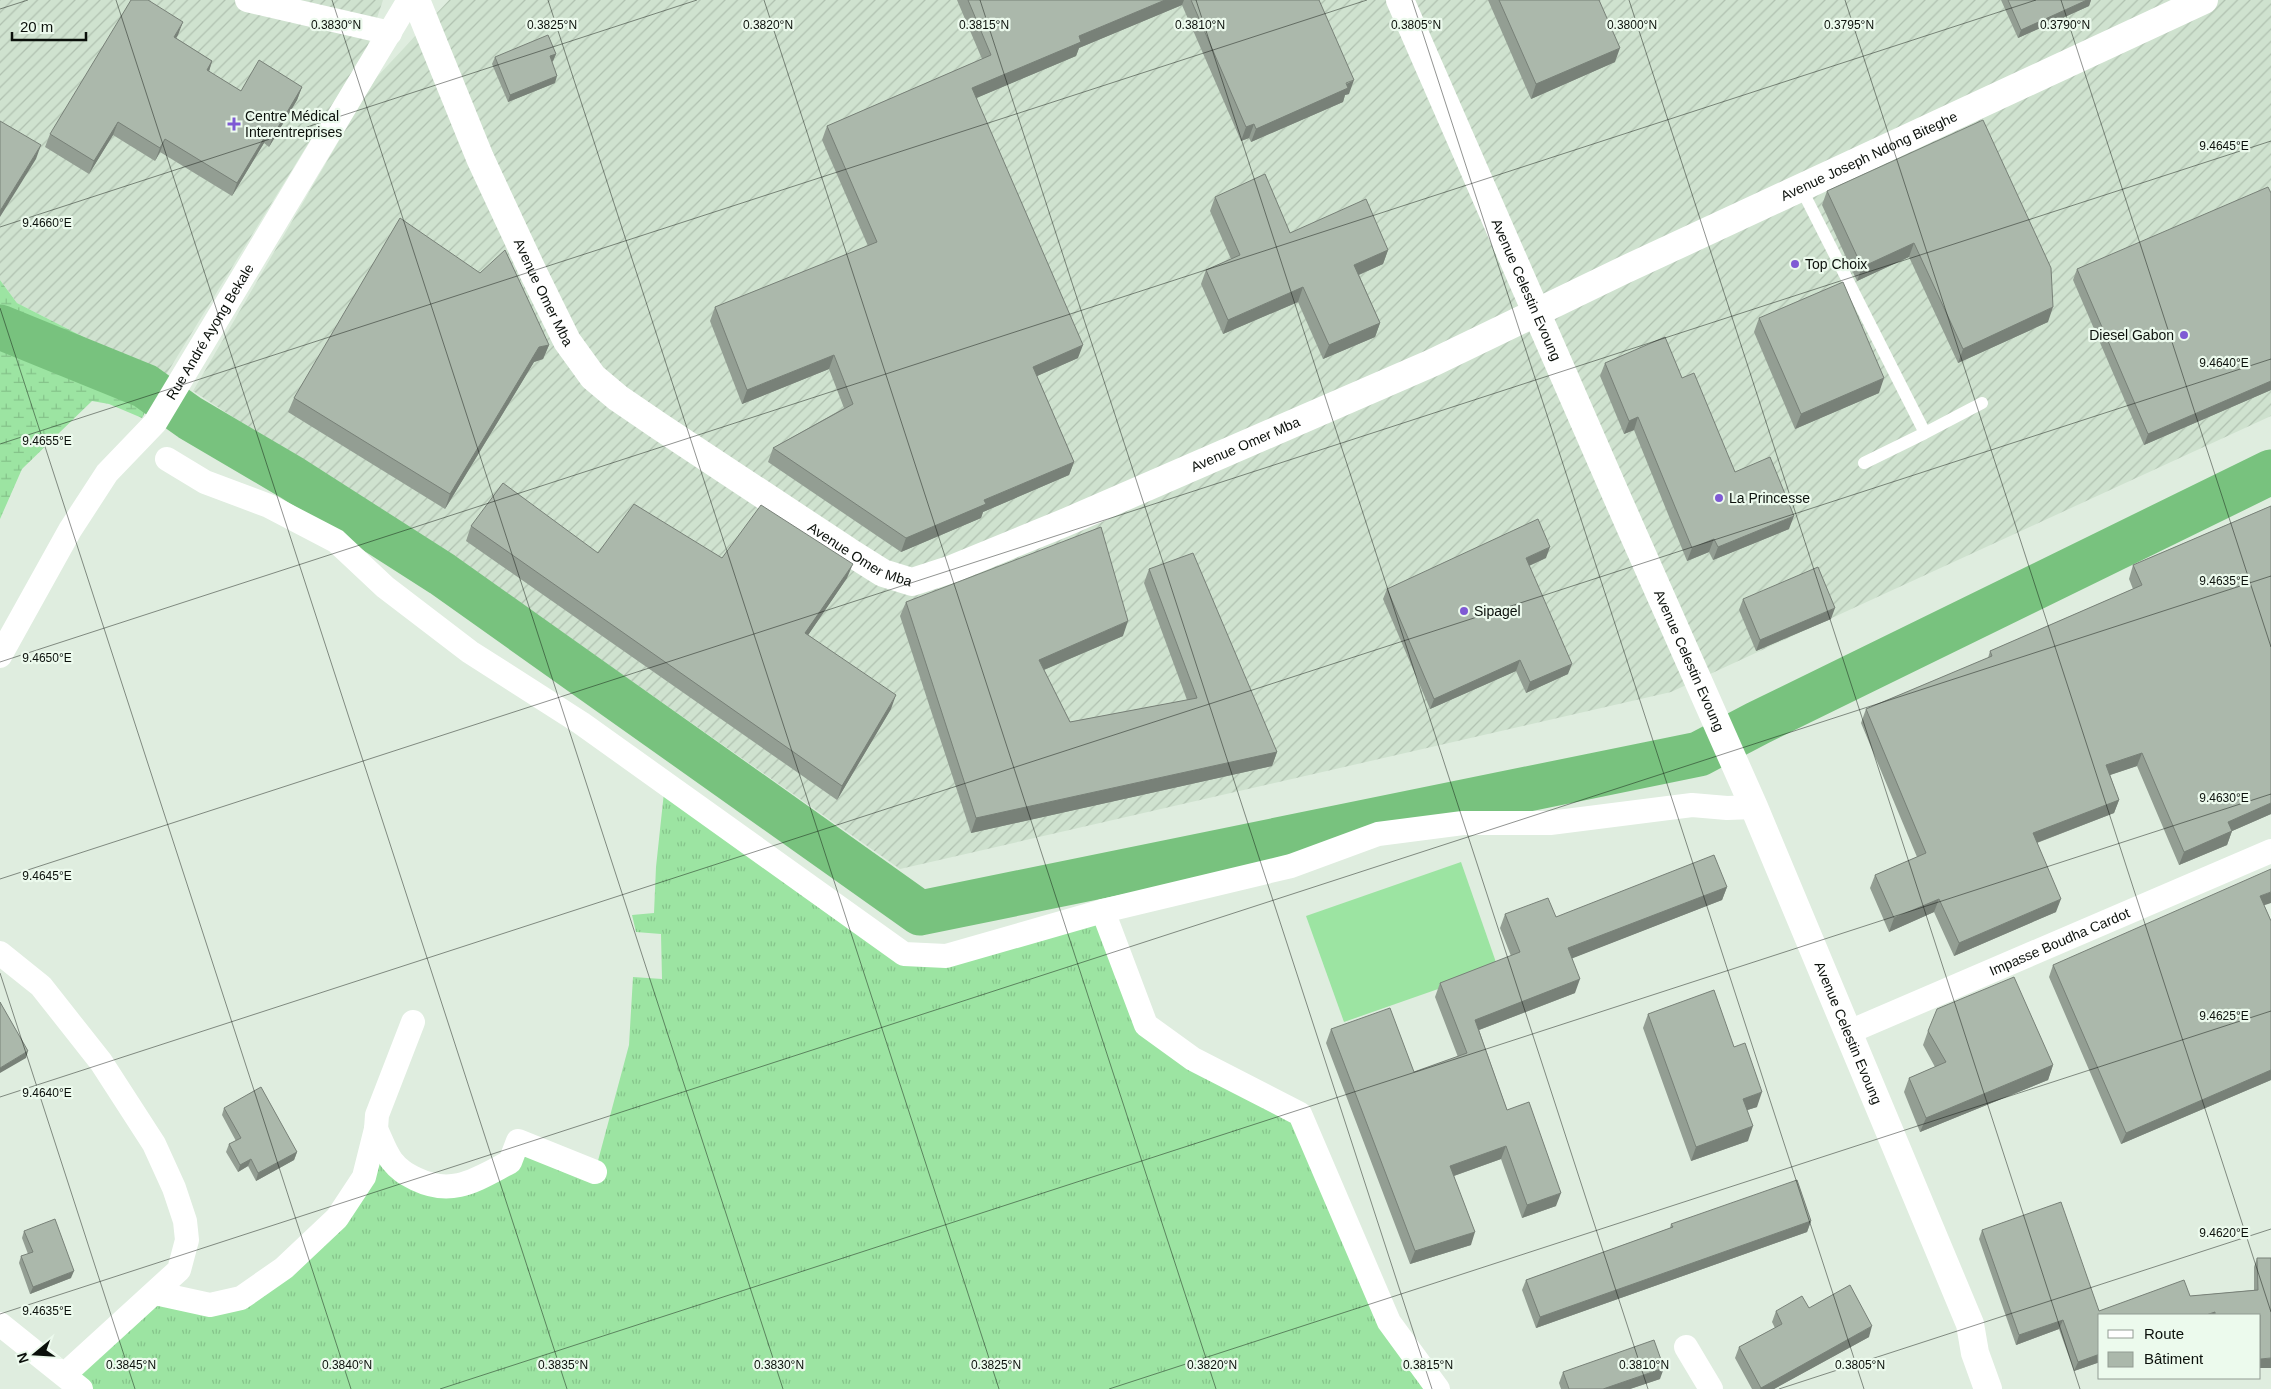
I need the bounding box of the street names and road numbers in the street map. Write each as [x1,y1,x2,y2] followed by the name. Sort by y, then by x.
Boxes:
[1778,108,1960,204] street label: Avenue Joseph Ndong Biteghe
[1488,216,1564,363] street label: Avenue Celestin Evoung
[511,236,576,350] street label: Avenue Omer Mba
[163,261,257,402] street label: Rue André Ayong Bekale
[1188,413,1303,475] street label: Avenue Omer Mba
[805,519,914,590] street label: Avenue Omer Mba
[1651,587,1728,734] street label: Avenue Celestin Evoung
[1987,905,2132,979] street label: Impasse Boudha Cardot
[1811,959,1885,1107] street label: Avenue Celestin Evoung

